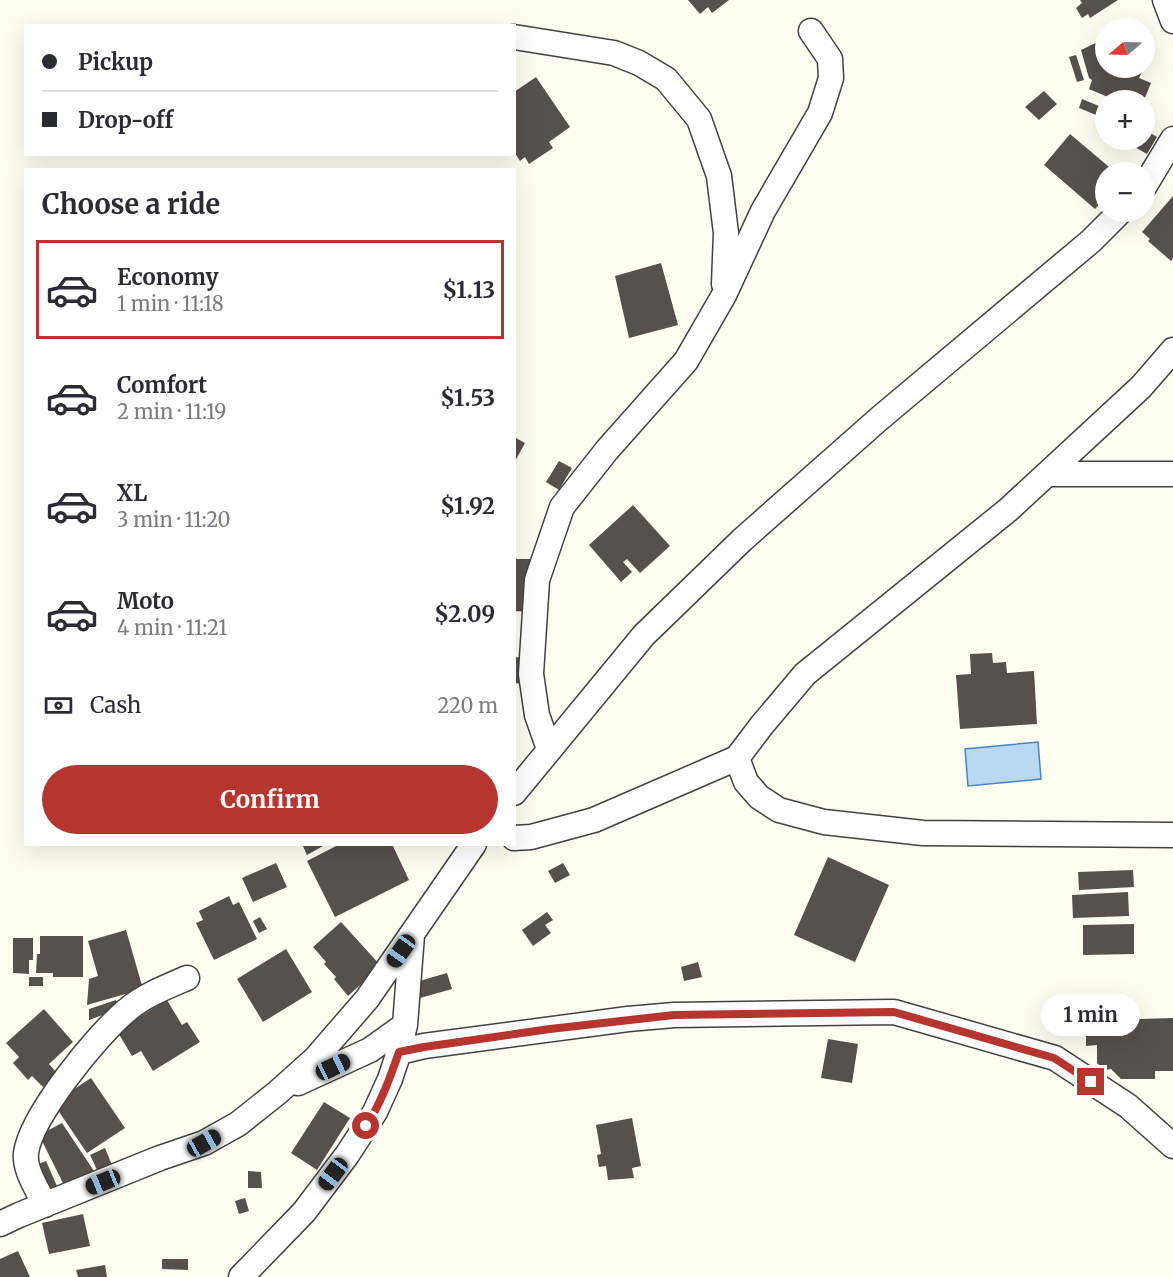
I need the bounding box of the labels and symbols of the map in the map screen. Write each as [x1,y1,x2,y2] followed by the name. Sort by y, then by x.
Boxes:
[1095,18,1155,78] north arrow
[383,931,419,971] car
[1042,995,1140,1037] callout: 1 min
[313,1051,353,1083] car
[1077,1068,1104,1095] route end
[352,1112,379,1139] route start
[184,1126,224,1160] car
[315,1154,351,1194] car
[83,1167,123,1197] car

